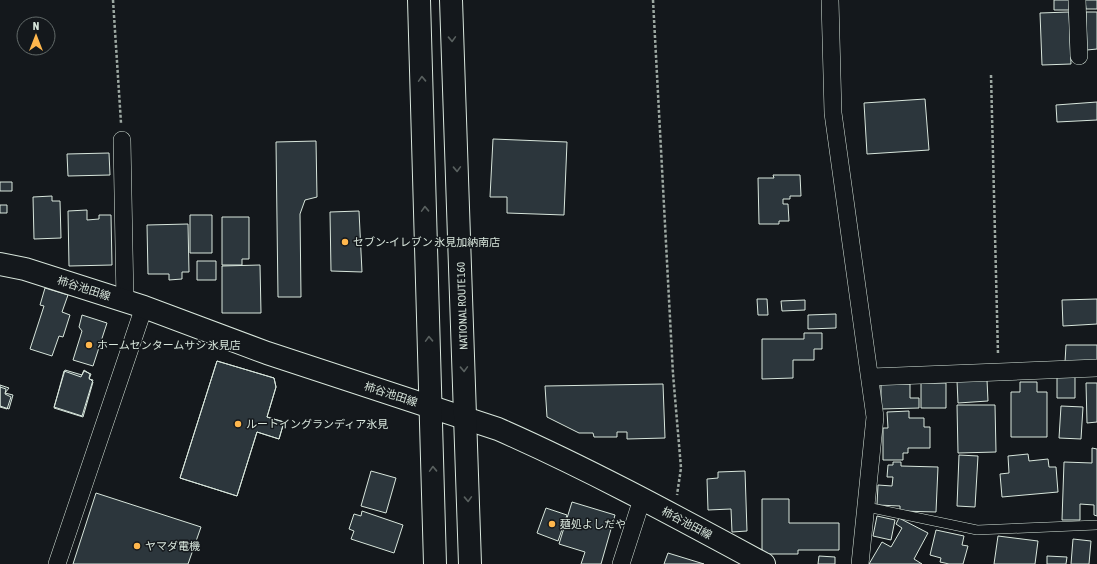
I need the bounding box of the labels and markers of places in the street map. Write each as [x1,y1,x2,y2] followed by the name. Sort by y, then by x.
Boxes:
[353,236,500,248] place label: セブン-イレブン 氷見加納南店
[340,237,350,247] marker: セブン-イレブン 氷見加納南店
[97,339,241,351] place label: ホームセンタームサシ 氷見店
[84,340,94,350] marker: ホームセンタームサシ 氷見店
[246,418,388,430] place label: ルートイングランディア氷見
[233,419,243,429] marker: ルートイングランディア氷見
[560,518,626,530] place label: 麺処よしだや
[547,519,557,529] marker: 麺処よしだや
[145,540,200,552] place label: ヤマダ電機
[132,541,142,551] marker: ヤマダ電機

